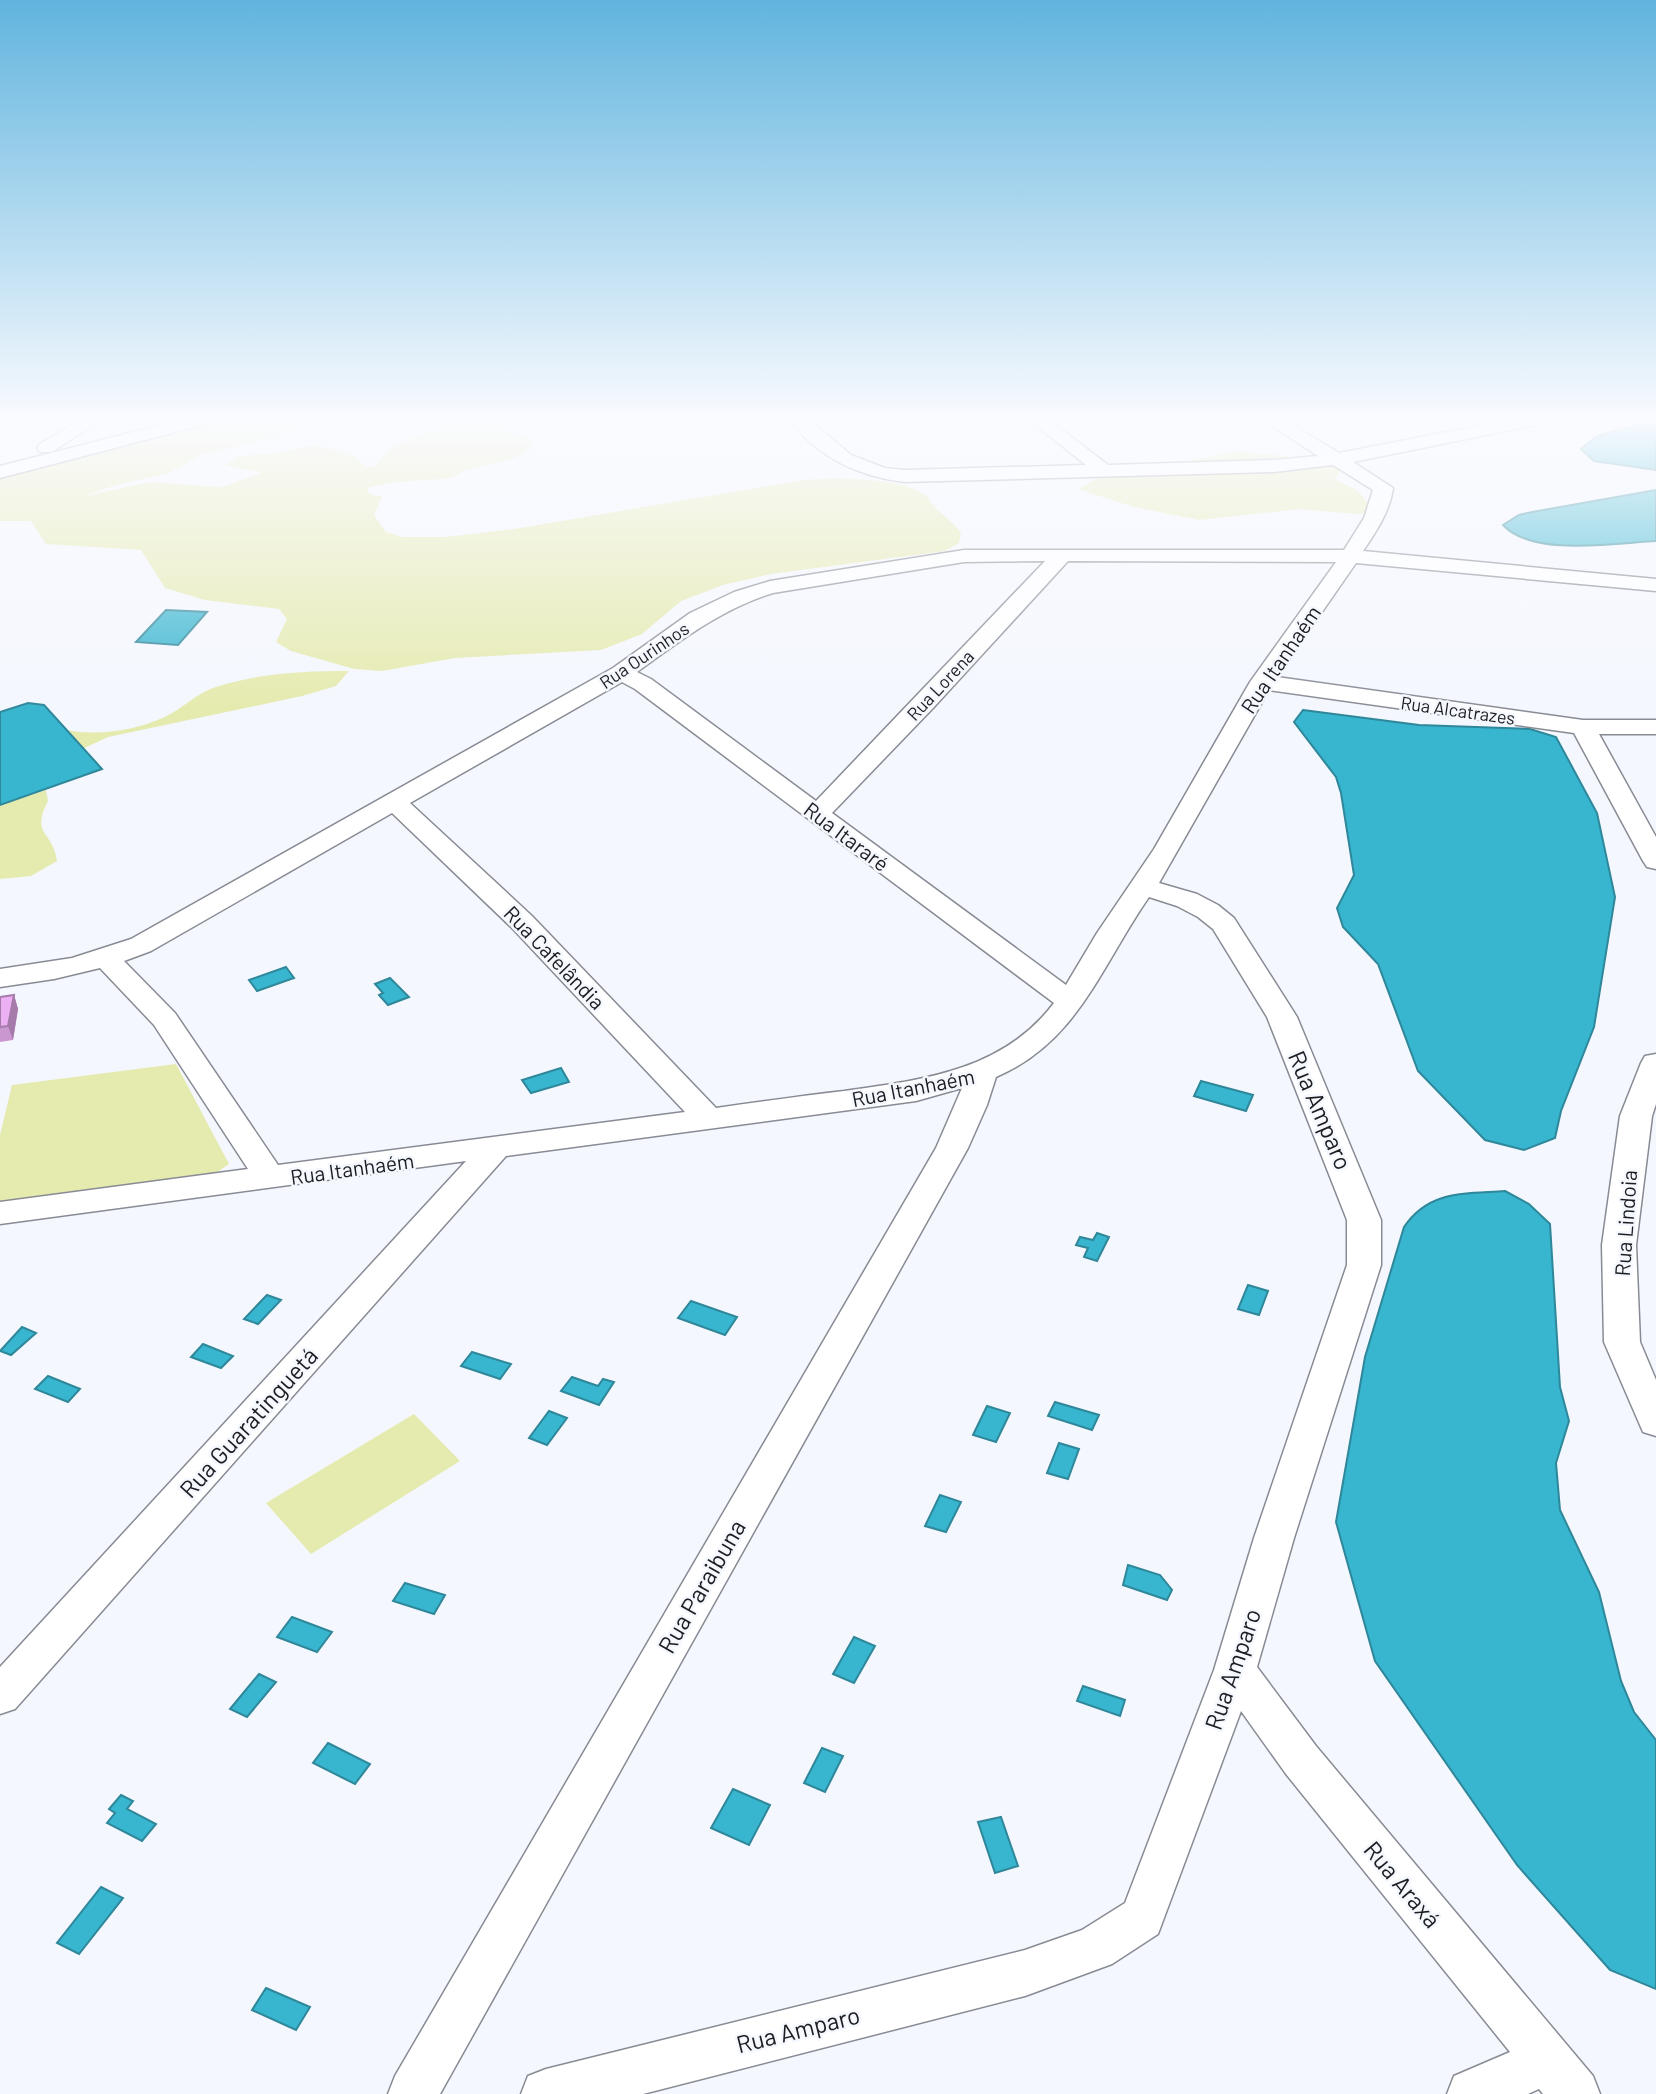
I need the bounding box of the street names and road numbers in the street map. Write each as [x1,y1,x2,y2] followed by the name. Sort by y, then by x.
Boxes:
[1235,600,1325,718] street label: Rua Itanhaém
[595,617,693,693] street label: Rua Ourinhos
[902,645,978,725] street label: Rua Lorena
[1399,691,1517,729] street label: Rua Alcatrazes
[800,796,894,876] street label: Rua Itararé
[499,900,611,1014] street label: Rua Cafelândia
[1283,1046,1359,1174] street label: Rua Amparo
[849,1063,977,1111] street label: Rua Itanhaém
[288,1147,416,1189] street label: Rua Itanhaém
[1609,1169,1641,1277] street label: Rua Lindoia
[173,1341,323,1503] street label: Rua Guaratinguetá
[651,1514,751,1658] street label: Rua Paraibuna
[1198,1605,1266,1733] street label: Rua Amparo
[1359,1835,1447,1933] street label: Rua Araxá
[733,2000,863,2058] street label: Rua Amparo

